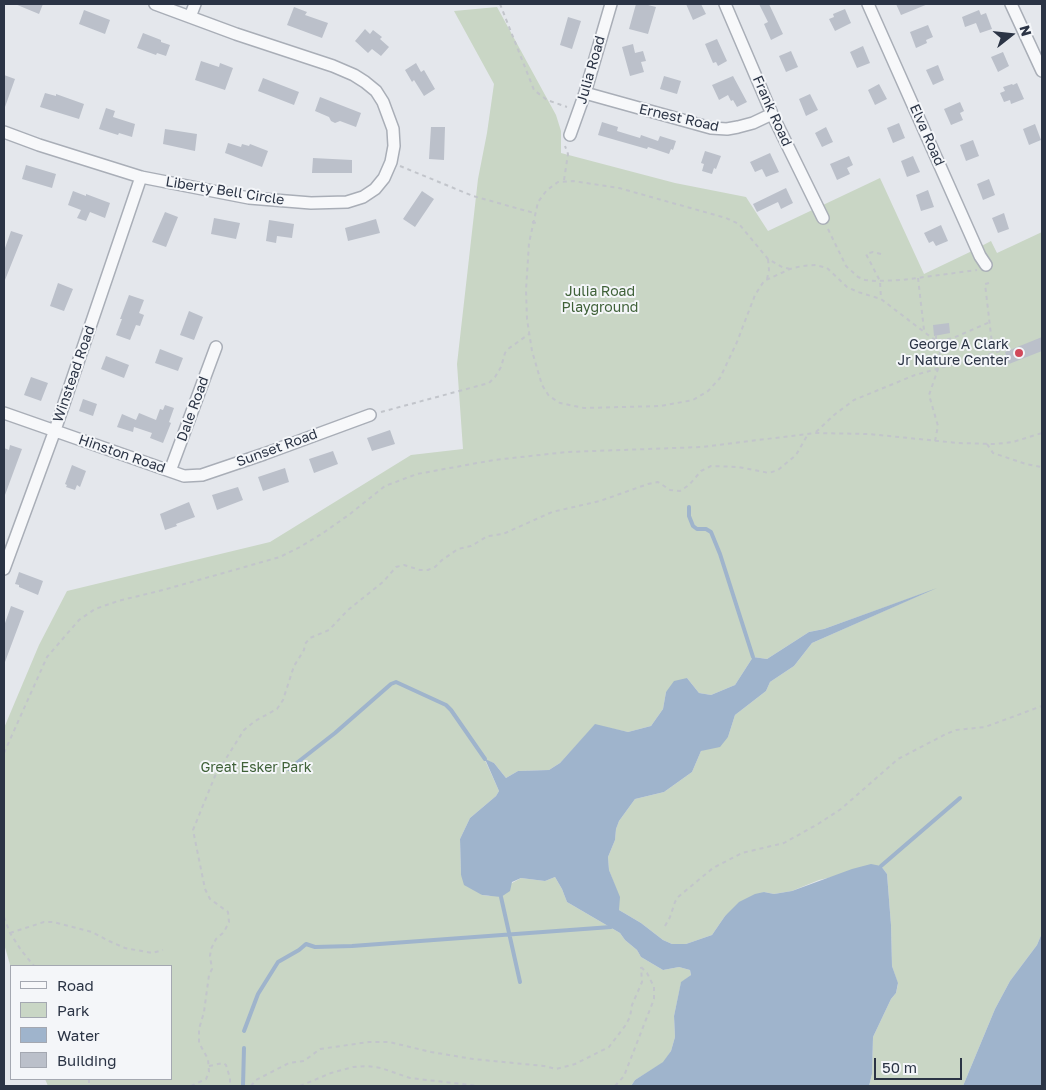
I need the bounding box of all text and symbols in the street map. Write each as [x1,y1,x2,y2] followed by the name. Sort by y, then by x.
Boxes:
[986,10,1036,60] north arrow
[1016,23,1036,38] text: N
[573,34,609,106] street label: Julia Road
[749,73,795,149] street label: Frank Road
[637,101,721,135] street label: Ernest Road
[906,101,948,169] street label: Elva Road
[164,173,286,209] street label: Liberty Bell Circle
[562,284,638,316] park label: Julia Road Playground
[50,323,98,425] street label: Winstead Road
[898,337,1009,370] place label: George A Clark Jr Nature Center
[1013,347,1025,359] marker: George A Clark Jr Nature Center
[173,374,213,444] street label: Dale Road
[234,426,320,470] street label: Sunset Road
[76,431,168,477] street label: Hinston Road
[200,760,312,776] park label: Great Esker Park
[10,965,172,1080] legend
[57,976,94,994] text: Road
[57,1001,89,1019] text: Park
[57,1026,100,1044] text: Water
[876,1048,964,1080] scale bar
[57,1051,117,1069] text: Building
[882,1058,917,1076] text: 50 m

